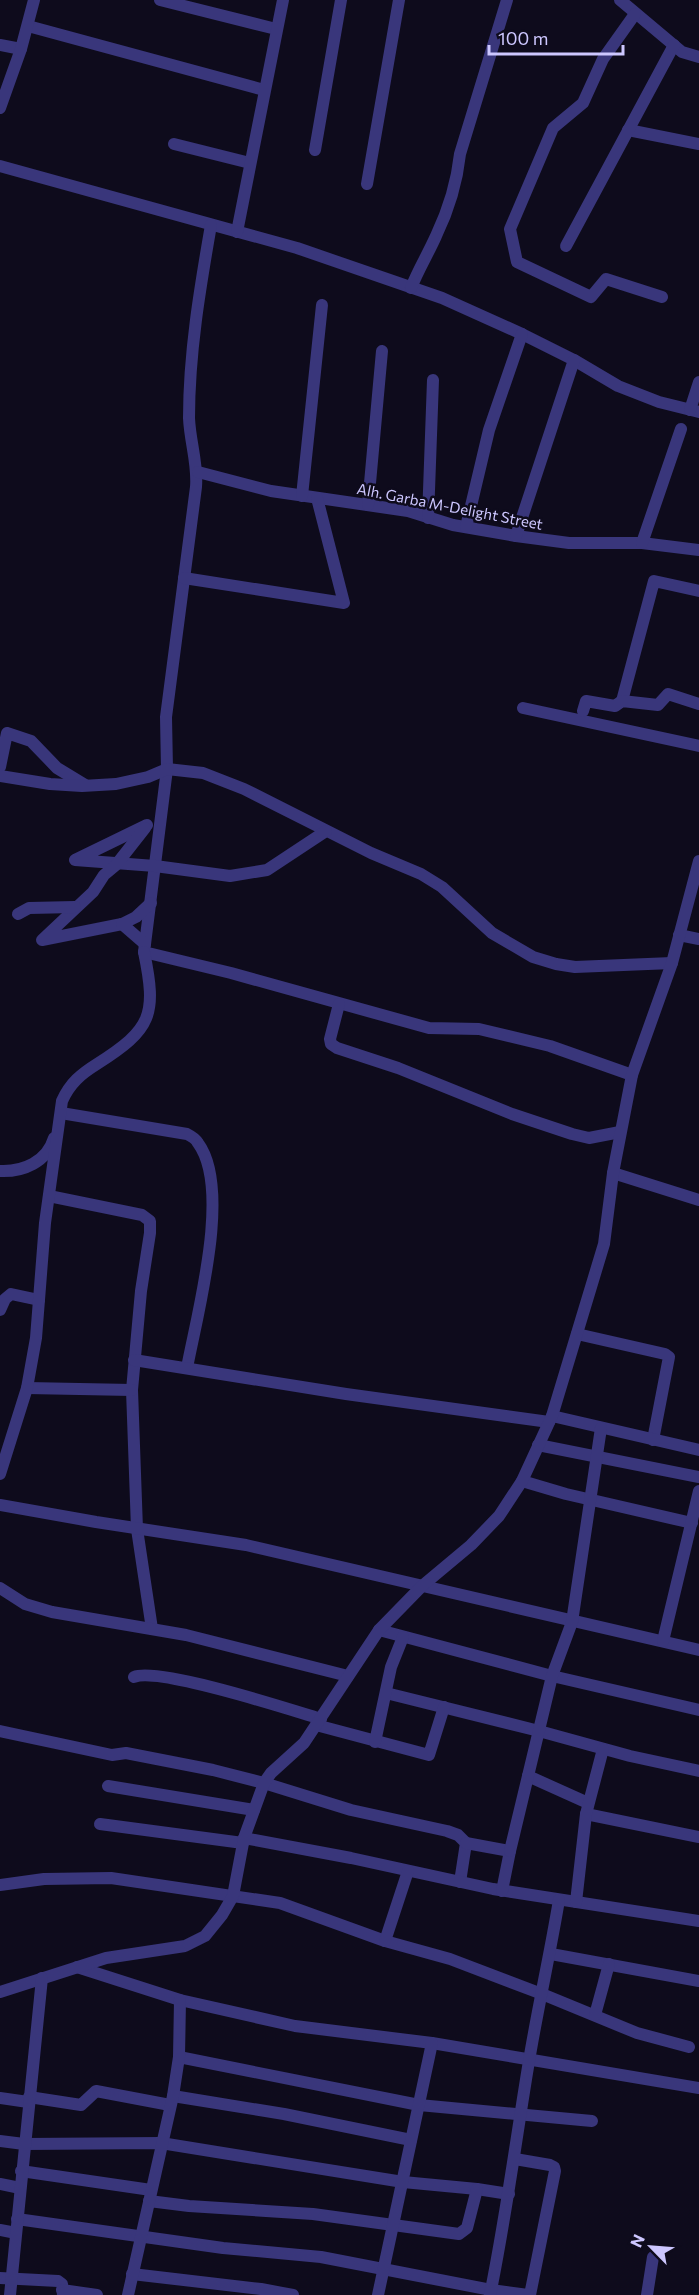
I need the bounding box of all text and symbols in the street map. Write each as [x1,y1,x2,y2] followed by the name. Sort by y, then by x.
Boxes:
[489,18,622,56] scale bar
[498,27,548,49] text: 100 m
[356,479,544,533] street label: Alh. Garba M-Delight Street
[621,2217,681,2277] north arrow
[626,2231,648,2250] text: N

